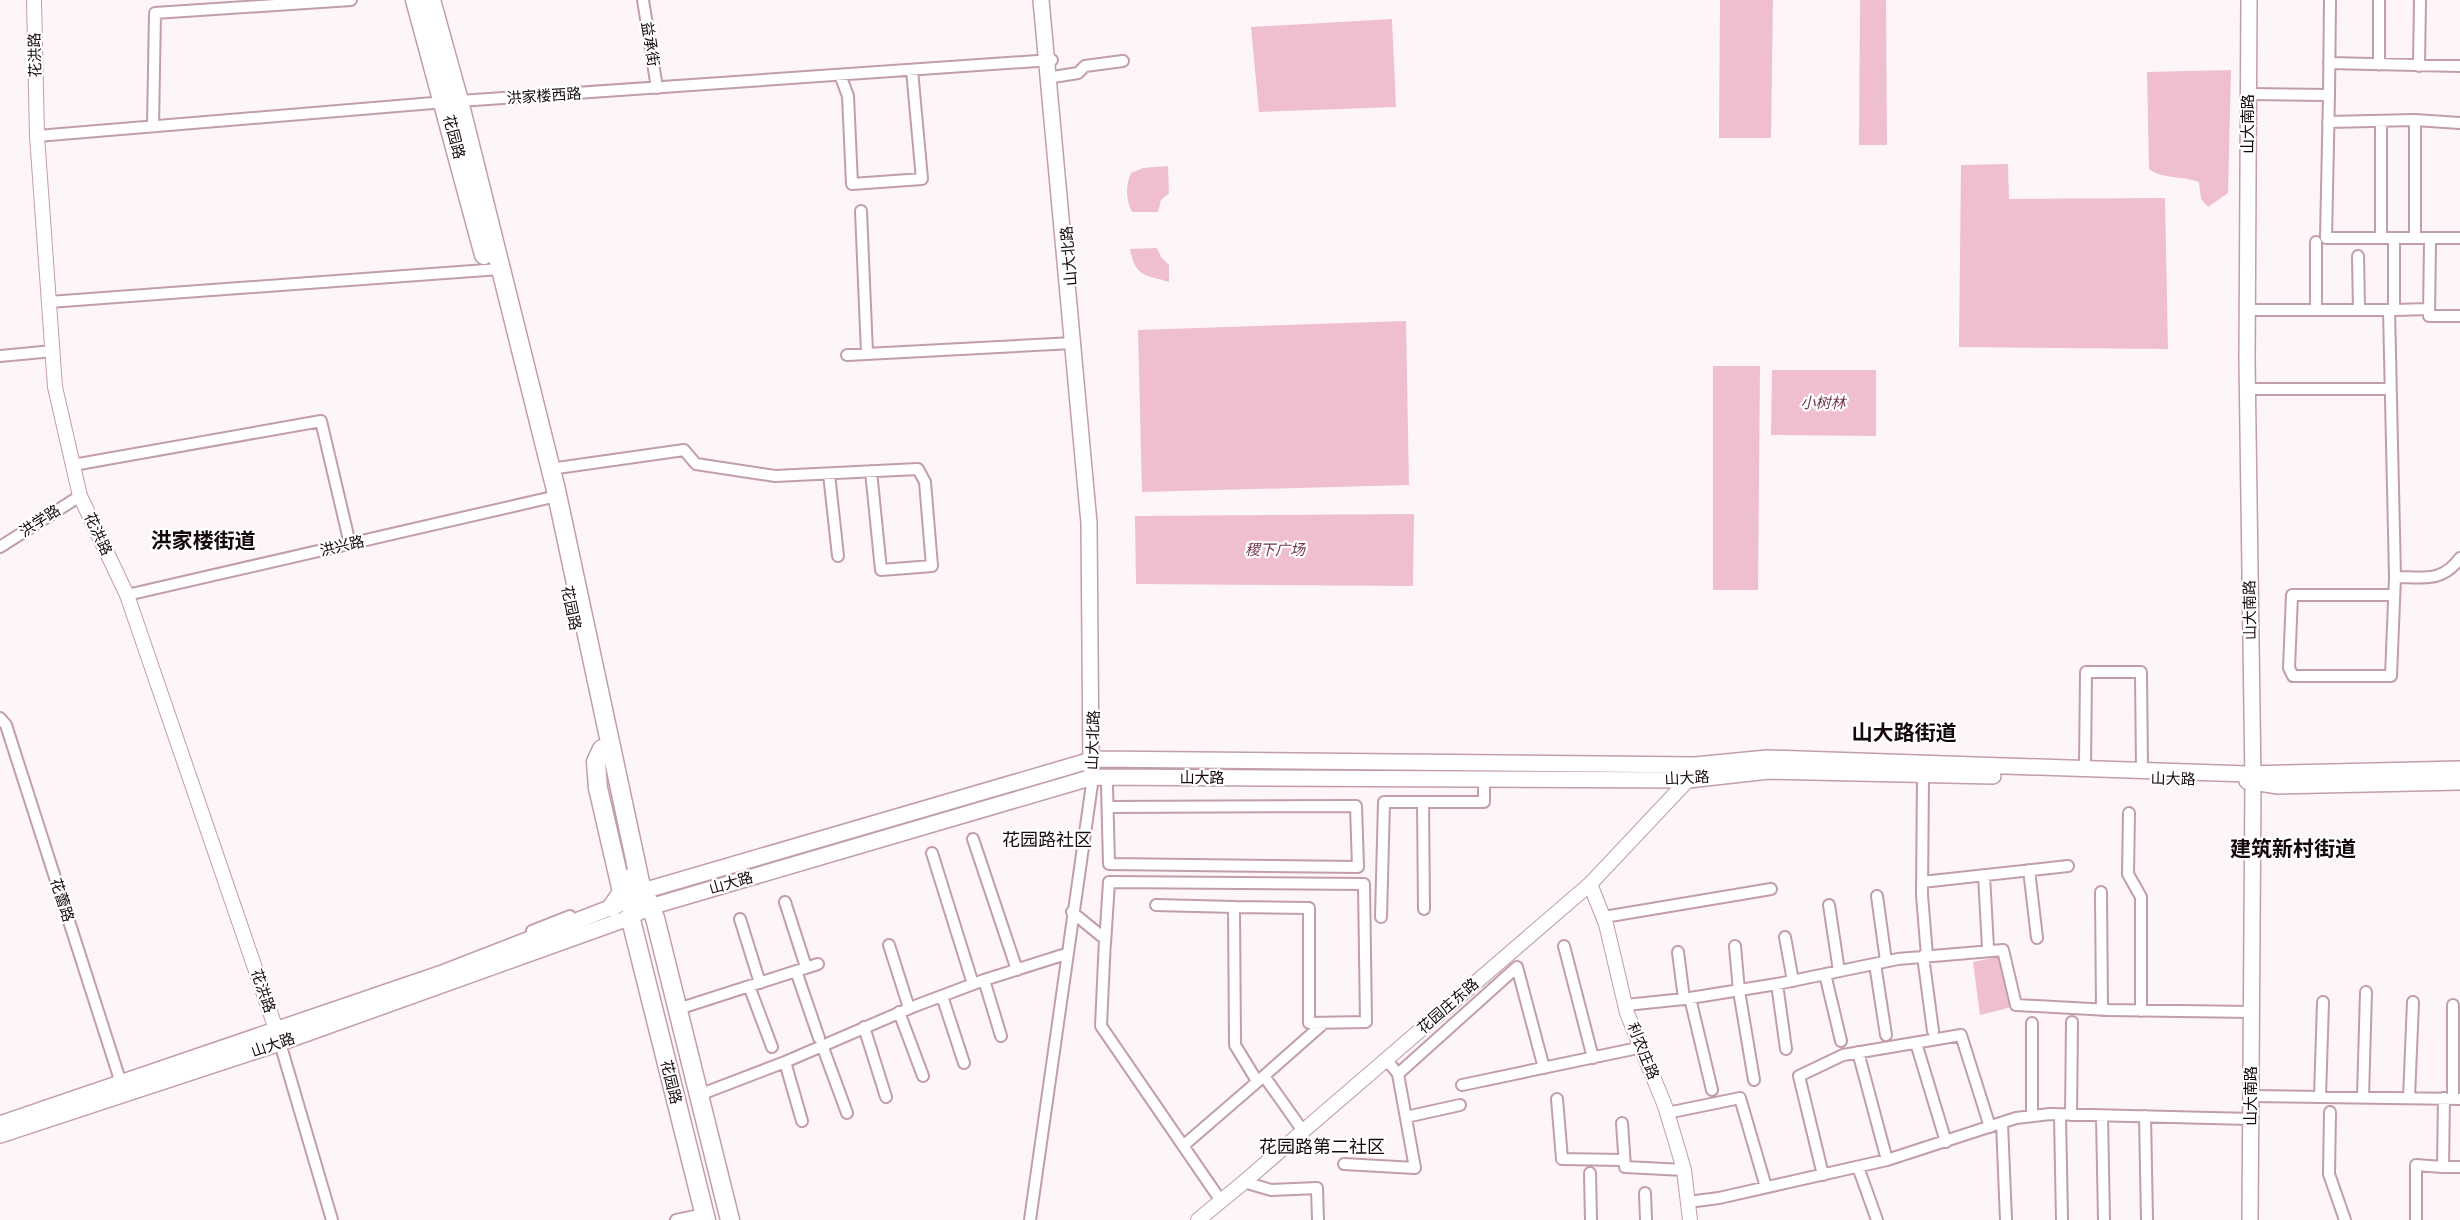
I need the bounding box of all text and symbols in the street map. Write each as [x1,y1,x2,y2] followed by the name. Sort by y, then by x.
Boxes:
[638,20,664,68] street label: 益承街
[24,32,44,78] street label: 花洪路
[506,82,582,108] street label: 洪家楼西路
[2237,94,2257,154] street label: 山大南路
[439,112,470,161] street label: 花园路
[1055,225,1081,287] street label: 山大北路
[1800,392,1847,412] park label: 小树林
[15,500,64,541] street label: 洪学路
[80,509,117,558] street label: 花洪路
[151,526,256,554] district label: 洪家楼街道
[318,530,366,560] street label: 洪兴路
[1245,539,1307,559] park label: 稷下广场
[2238,580,2260,640] street label: 山大南路
[558,584,586,632] street label: 花园路
[1081,710,1103,770] street label: 山大北路
[1852,718,1957,746] district label: 山大路街道
[1664,766,1710,788] street label: 山大路
[1179,767,1225,787] street label: 山大路
[2150,768,2196,788] street label: 山大路
[1002,827,1092,851] district label: 花园路社区
[2230,834,2356,862] district label: 建筑新村街道
[706,866,755,898] street label: 山大路
[46,875,79,924] street label: 花蕾路
[247,966,281,1015] street label: 花洪路
[1412,973,1482,1037] street label: 花园庄东路
[1623,1019,1664,1082] street label: 利农庄路
[248,1027,297,1061] street label: 山大路
[657,1057,687,1106] street label: 花园路
[2240,1066,2260,1126] street label: 山大南路
[1259,1134,1385,1158] district label: 花园路第二社区

